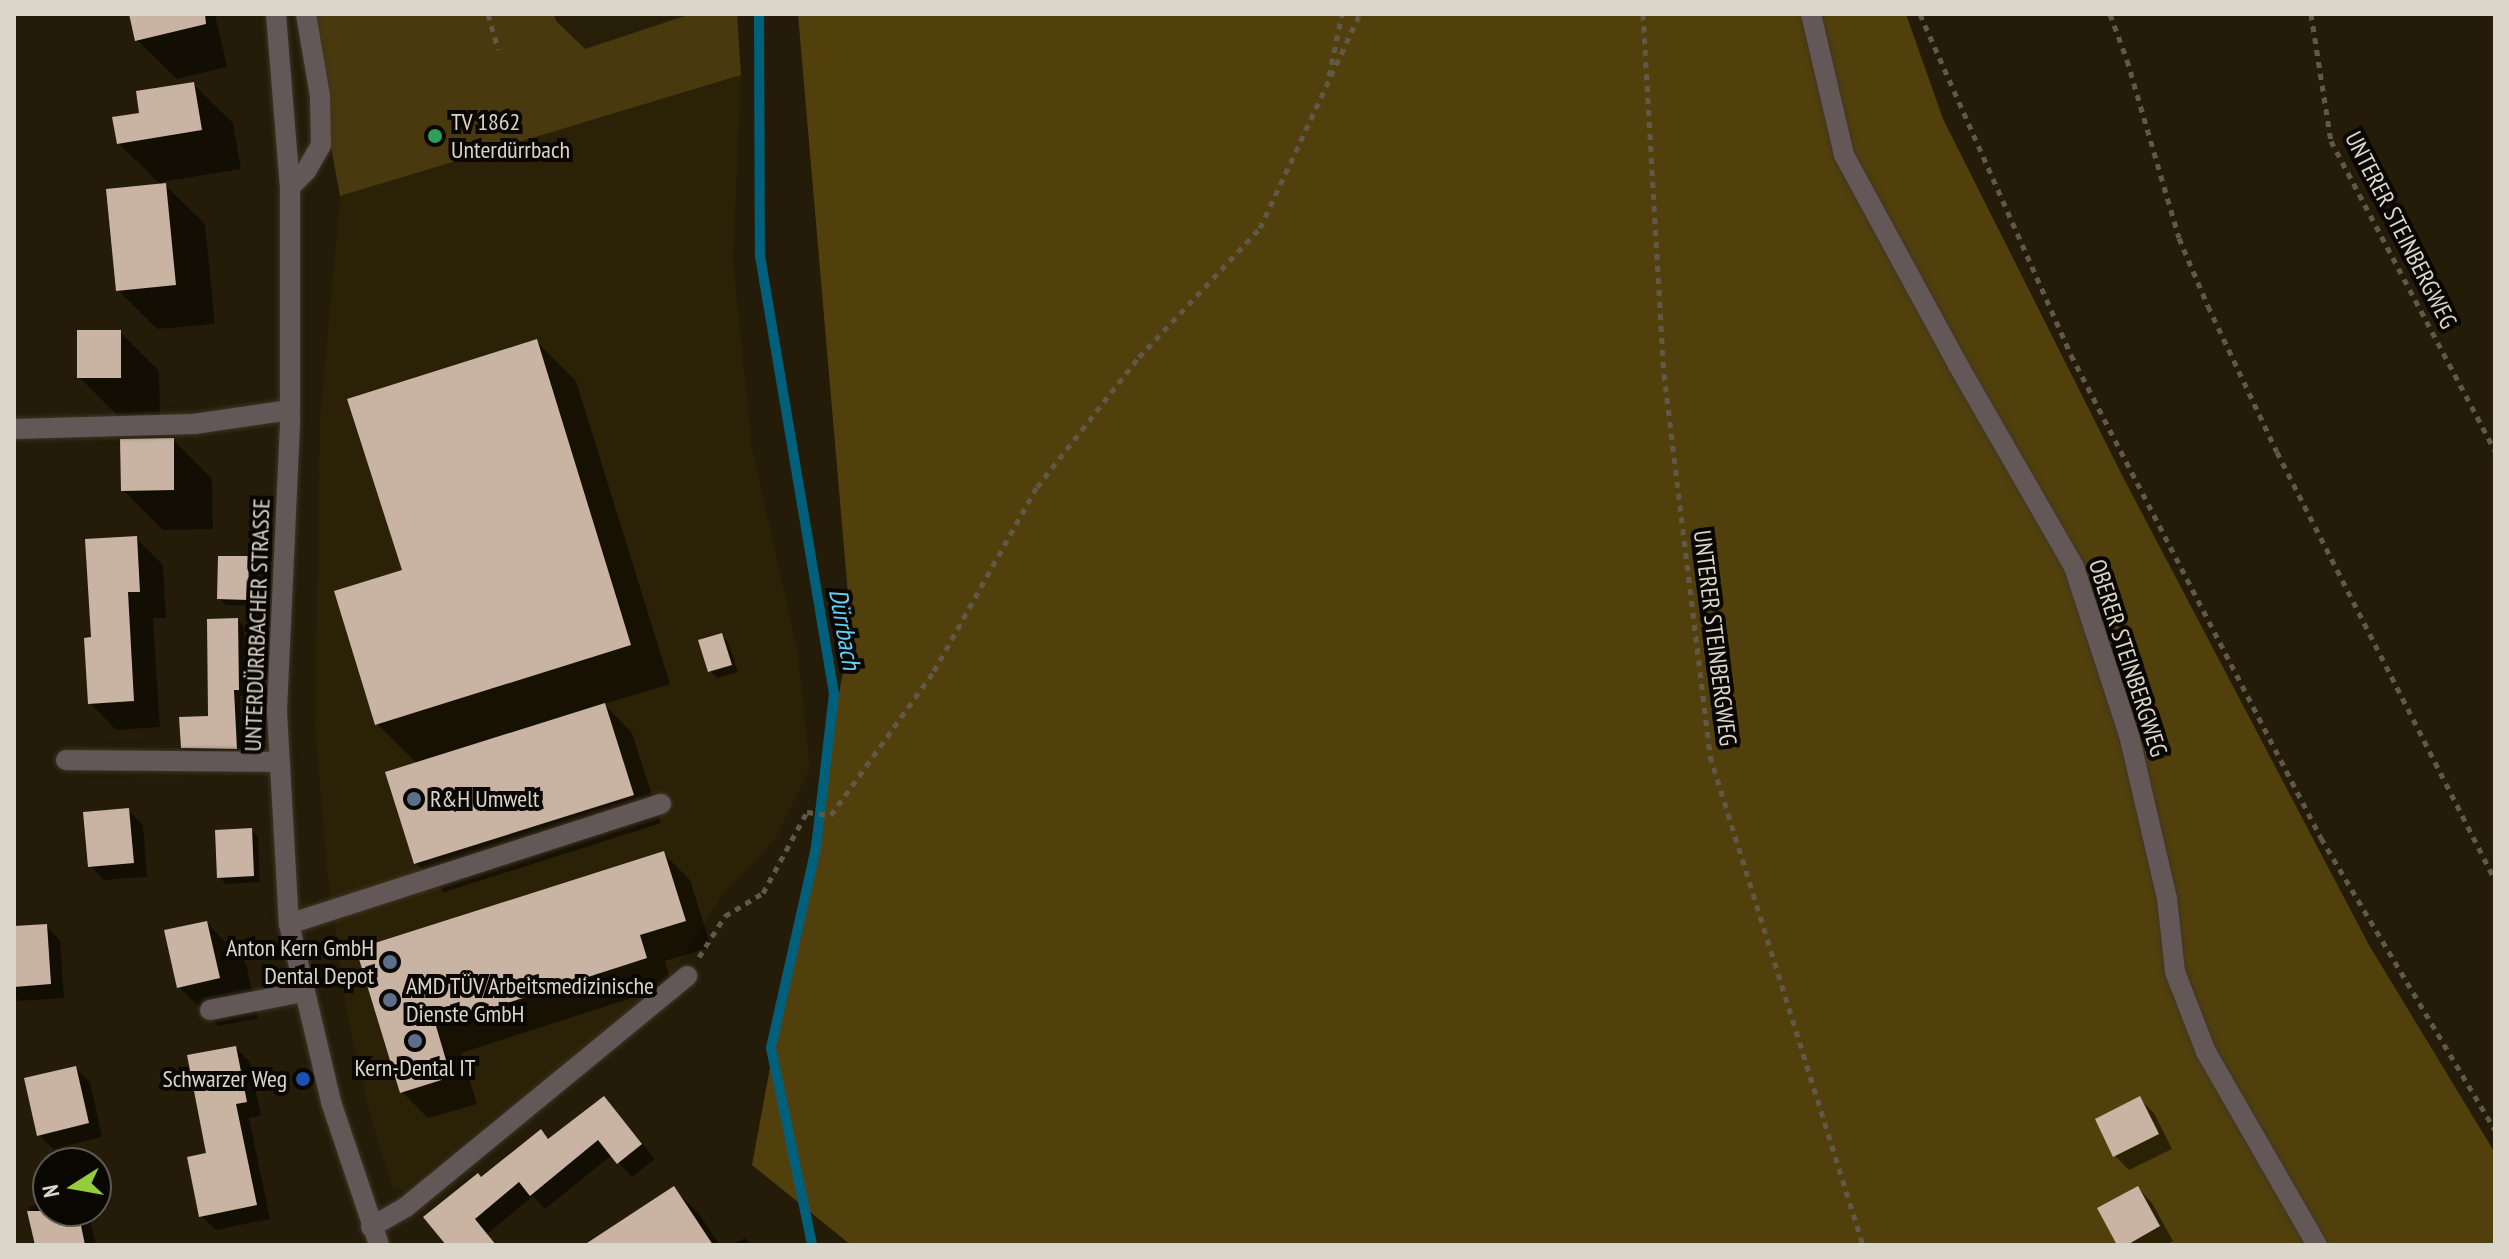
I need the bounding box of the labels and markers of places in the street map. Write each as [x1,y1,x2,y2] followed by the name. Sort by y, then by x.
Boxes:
[451,108,570,164] place label: TV 1862 Unterdürrbach
[426,127,444,145] marker: TV 1862 Unterdürrbach
[430,785,539,813] place label: R&H Umwelt
[405,790,423,808] marker: R&H Umwelt
[226,934,374,990] place label: Anton Kern GmbH Dental Depot
[381,953,399,971] marker: Anton Kern GmbH Dental Depot
[406,972,656,1028] place label: AMD TÜV Arbeitsmedizinische Dienste GmbH
[381,991,399,1009] marker: AMD TÜV Arbeitsmedizinische Dienste GmbH
[406,1032,424,1050] marker: Kern-Dental IT
[354,1054,476,1082] place label: Kern-Dental IT
[162,1065,287,1093] place label: Schwarzer Weg
[294,1070,312,1088] marker: Schwarzer Weg

